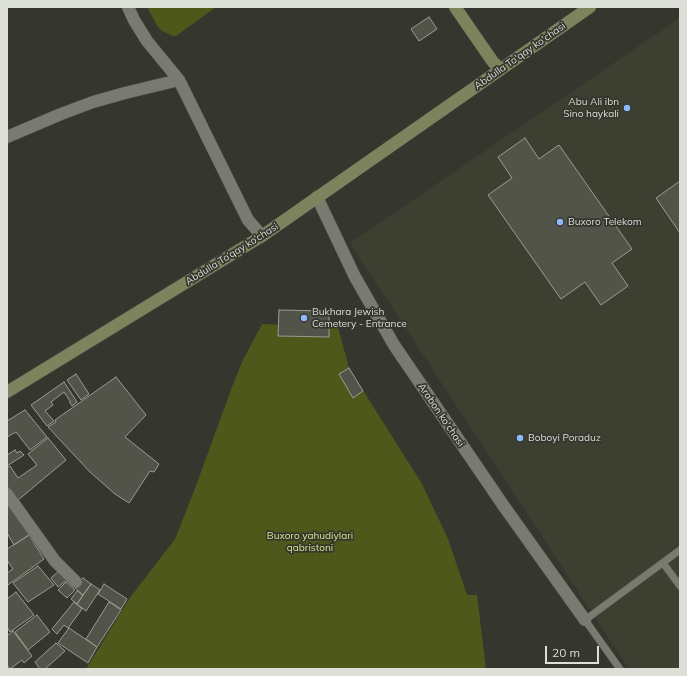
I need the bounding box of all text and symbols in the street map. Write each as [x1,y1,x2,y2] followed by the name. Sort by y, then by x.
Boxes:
[472,20,568,92] street label: Abdulla To'qay ko'chasi
[563,96,619,120] place label: Abu Ali ibn Sino haykali
[622,103,632,113] marker: Abu Ali ibn Sino haykali
[568,216,641,228] place label: Buxoro Telekom
[555,217,565,227] marker: Buxoro Telekom
[183,220,281,288] street label: Abdulla To’qay ko’chasi
[312,306,407,330] place label: Bukhara Jewish Cemetery - Entrance
[299,313,309,323] marker: Bukhara Jewish Cemetery - Entrance
[415,381,467,449] street label: Arabon ko'chasi
[528,432,601,444] place label: Boboyi Poraduz
[515,433,525,443] marker: Boboyi Poraduz
[267,530,353,554] park label: Buxoro yahudiylari qabristoni
[547,638,601,664] scale bar
[552,645,580,660] text: 20 m

